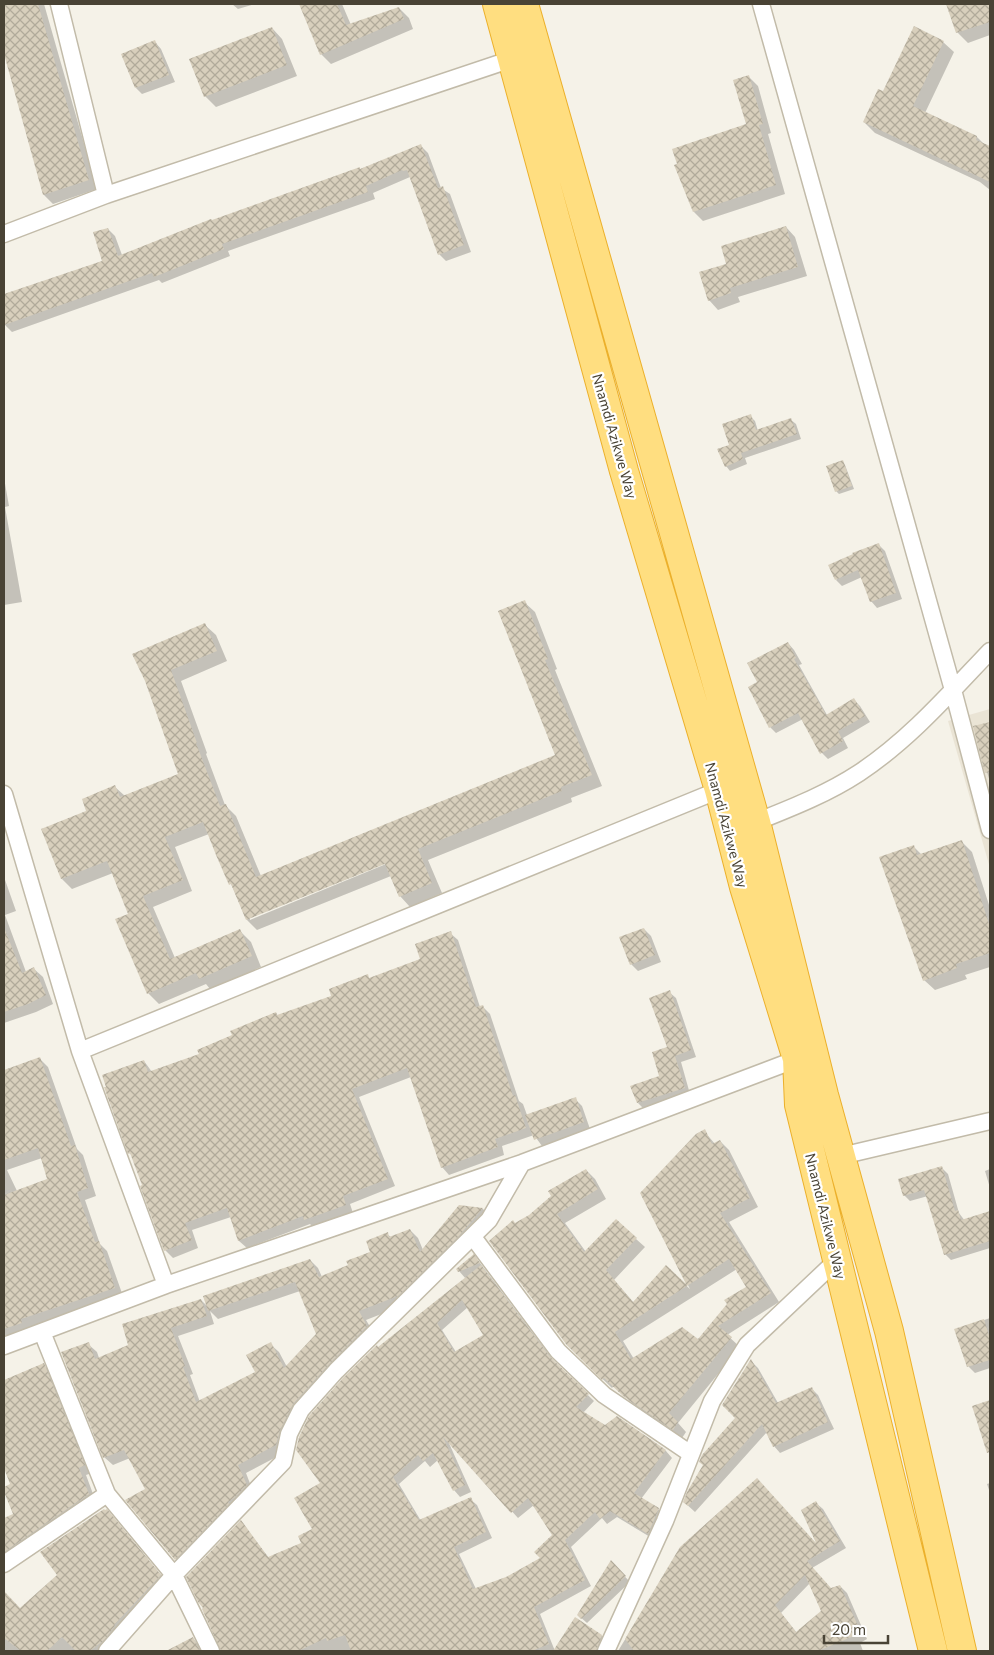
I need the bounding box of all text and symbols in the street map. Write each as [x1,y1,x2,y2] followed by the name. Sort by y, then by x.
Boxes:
[589,372,641,500] street label: Nnamdi Azikwe Way
[702,760,752,890] street label: Nnamdi Azikwe Way
[802,1151,850,1281] street label: Nnamdi Azikwe Way
[824,1612,888,1644] scale bar
[832,1620,866,1638] text: 20 m

